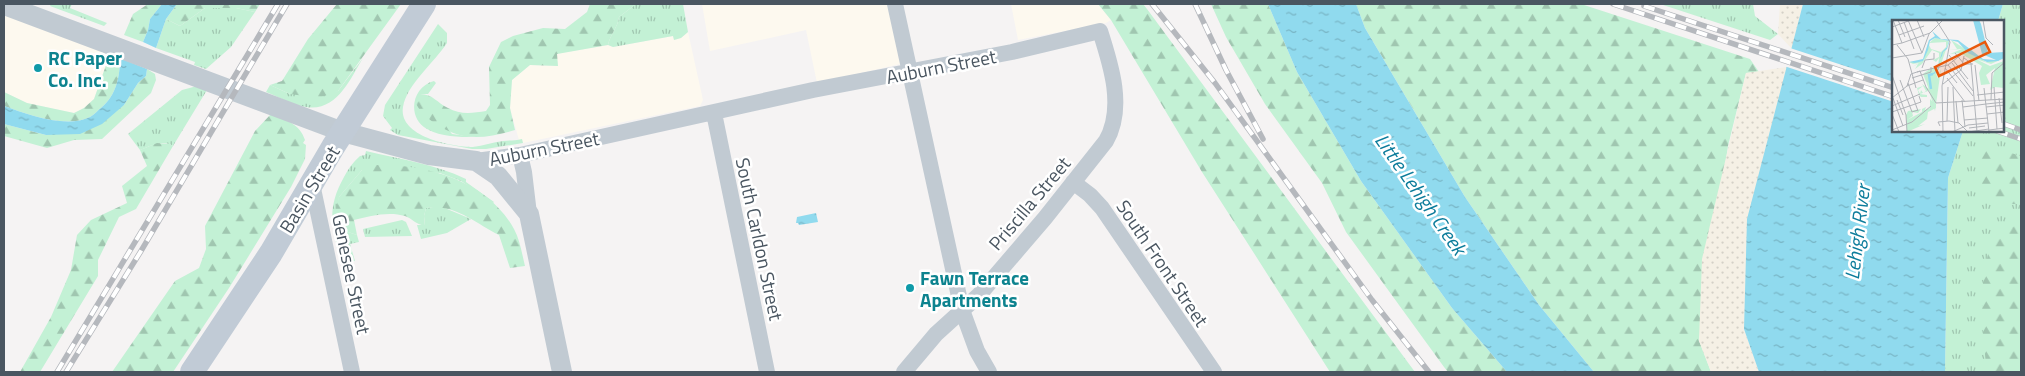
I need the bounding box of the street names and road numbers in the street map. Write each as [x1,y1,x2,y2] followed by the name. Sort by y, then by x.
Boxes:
[884,41,999,91] street label: Auburn Street
[487,123,602,173] street label: Auburn Street
[271,139,347,238] street label: Basin Street
[981,149,1077,256] street label: Priscilla Street
[729,155,791,323] street label: South Carldon Street
[1110,194,1216,333] street label: South Front Street
[325,211,379,337] street label: Genesee Street

